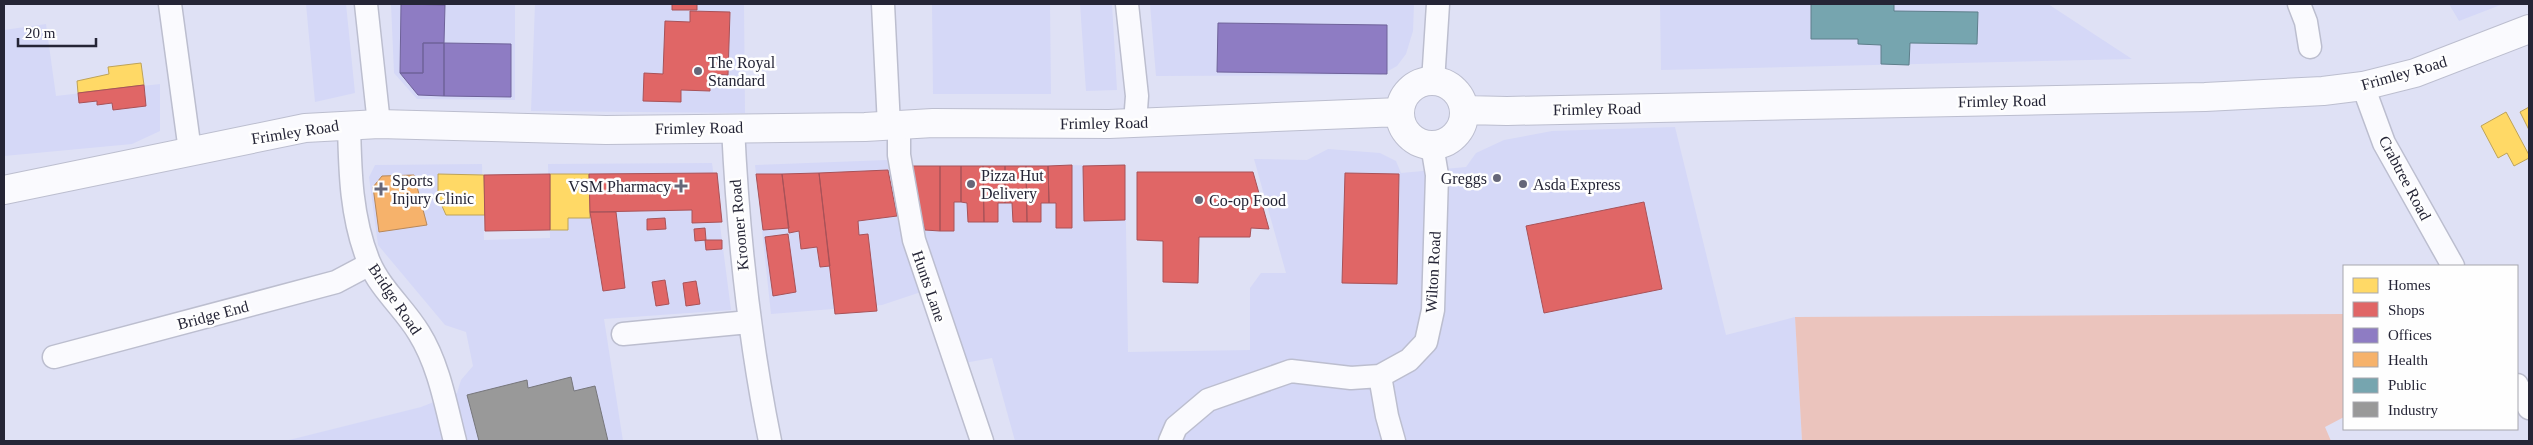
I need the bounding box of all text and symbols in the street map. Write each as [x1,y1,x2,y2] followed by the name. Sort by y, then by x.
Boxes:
[18,15,95,47] scale bar
[25,25,56,41] text: 20 m
[2359,53,2449,94] street label: Frimley Road
[708,54,776,89] place label: The Royal Standard
[692,65,704,77] marker: The Royal Standard
[1958,92,2046,111] street label: Frimley Road
[1553,100,1641,119] street label: Frimley Road
[1060,114,1148,133] street label: Frimley Road
[250,117,340,148] street label: Frimley Road
[655,119,743,138] street label: Frimley Road
[2376,133,2434,223] street label: Crabtree Road
[981,167,1044,203] place label: Pizza Hut Delivery
[1441,170,1487,188] place label: Greggs
[392,172,474,208] place label: Sports Injury Clinic
[1491,172,1503,184] marker: Greggs
[1533,176,1621,194] place label: Asda Express
[568,178,671,196] place label: VSM Pharmacy
[965,178,977,190] marker: Pizza Hut Delivery
[1517,178,1529,190] marker: Asda Express
[727,179,751,271] street label: Krooner Road
[675,180,687,192] marker: VSM Pharmacy
[374,182,388,196] marker: Sports Injury Clinic
[1209,192,1286,210] place label: Co-op Food
[1193,194,1205,206] marker: Co-op Food
[1422,231,1444,313] street label: Wilton Road
[909,248,949,324] street label: Hunts Lane
[364,261,425,338] street label: Bridge Road
[2343,265,2518,430] legend
[2388,277,2431,293] text: Homes
[175,297,251,334] street label: Bridge End
[2388,302,2425,318] text: Shops
[2388,327,2432,343] text: Offices
[2388,352,2428,368] text: Health
[2388,377,2427,393] text: Public
[2388,402,2438,418] text: Industry

